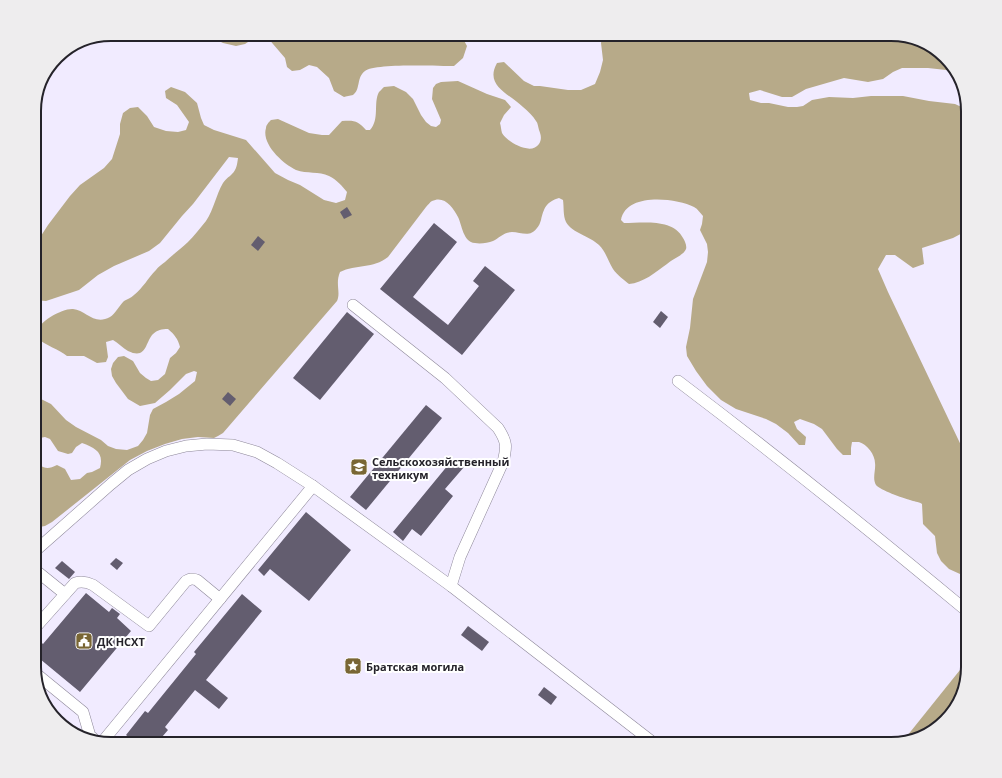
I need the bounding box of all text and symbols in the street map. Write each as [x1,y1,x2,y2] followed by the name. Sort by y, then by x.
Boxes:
[372,454,509,482] place label: Сельскохозяйственный техникум
[349,457,369,477] school or university icon: Сельскохозяйственный техникум
[74,631,94,651] public building icon: ДК НСХТ
[97,634,145,649] place label: ДК НСХТ
[343,656,363,676] place icon: Братская могила
[366,659,464,674] place label: Братская могила

